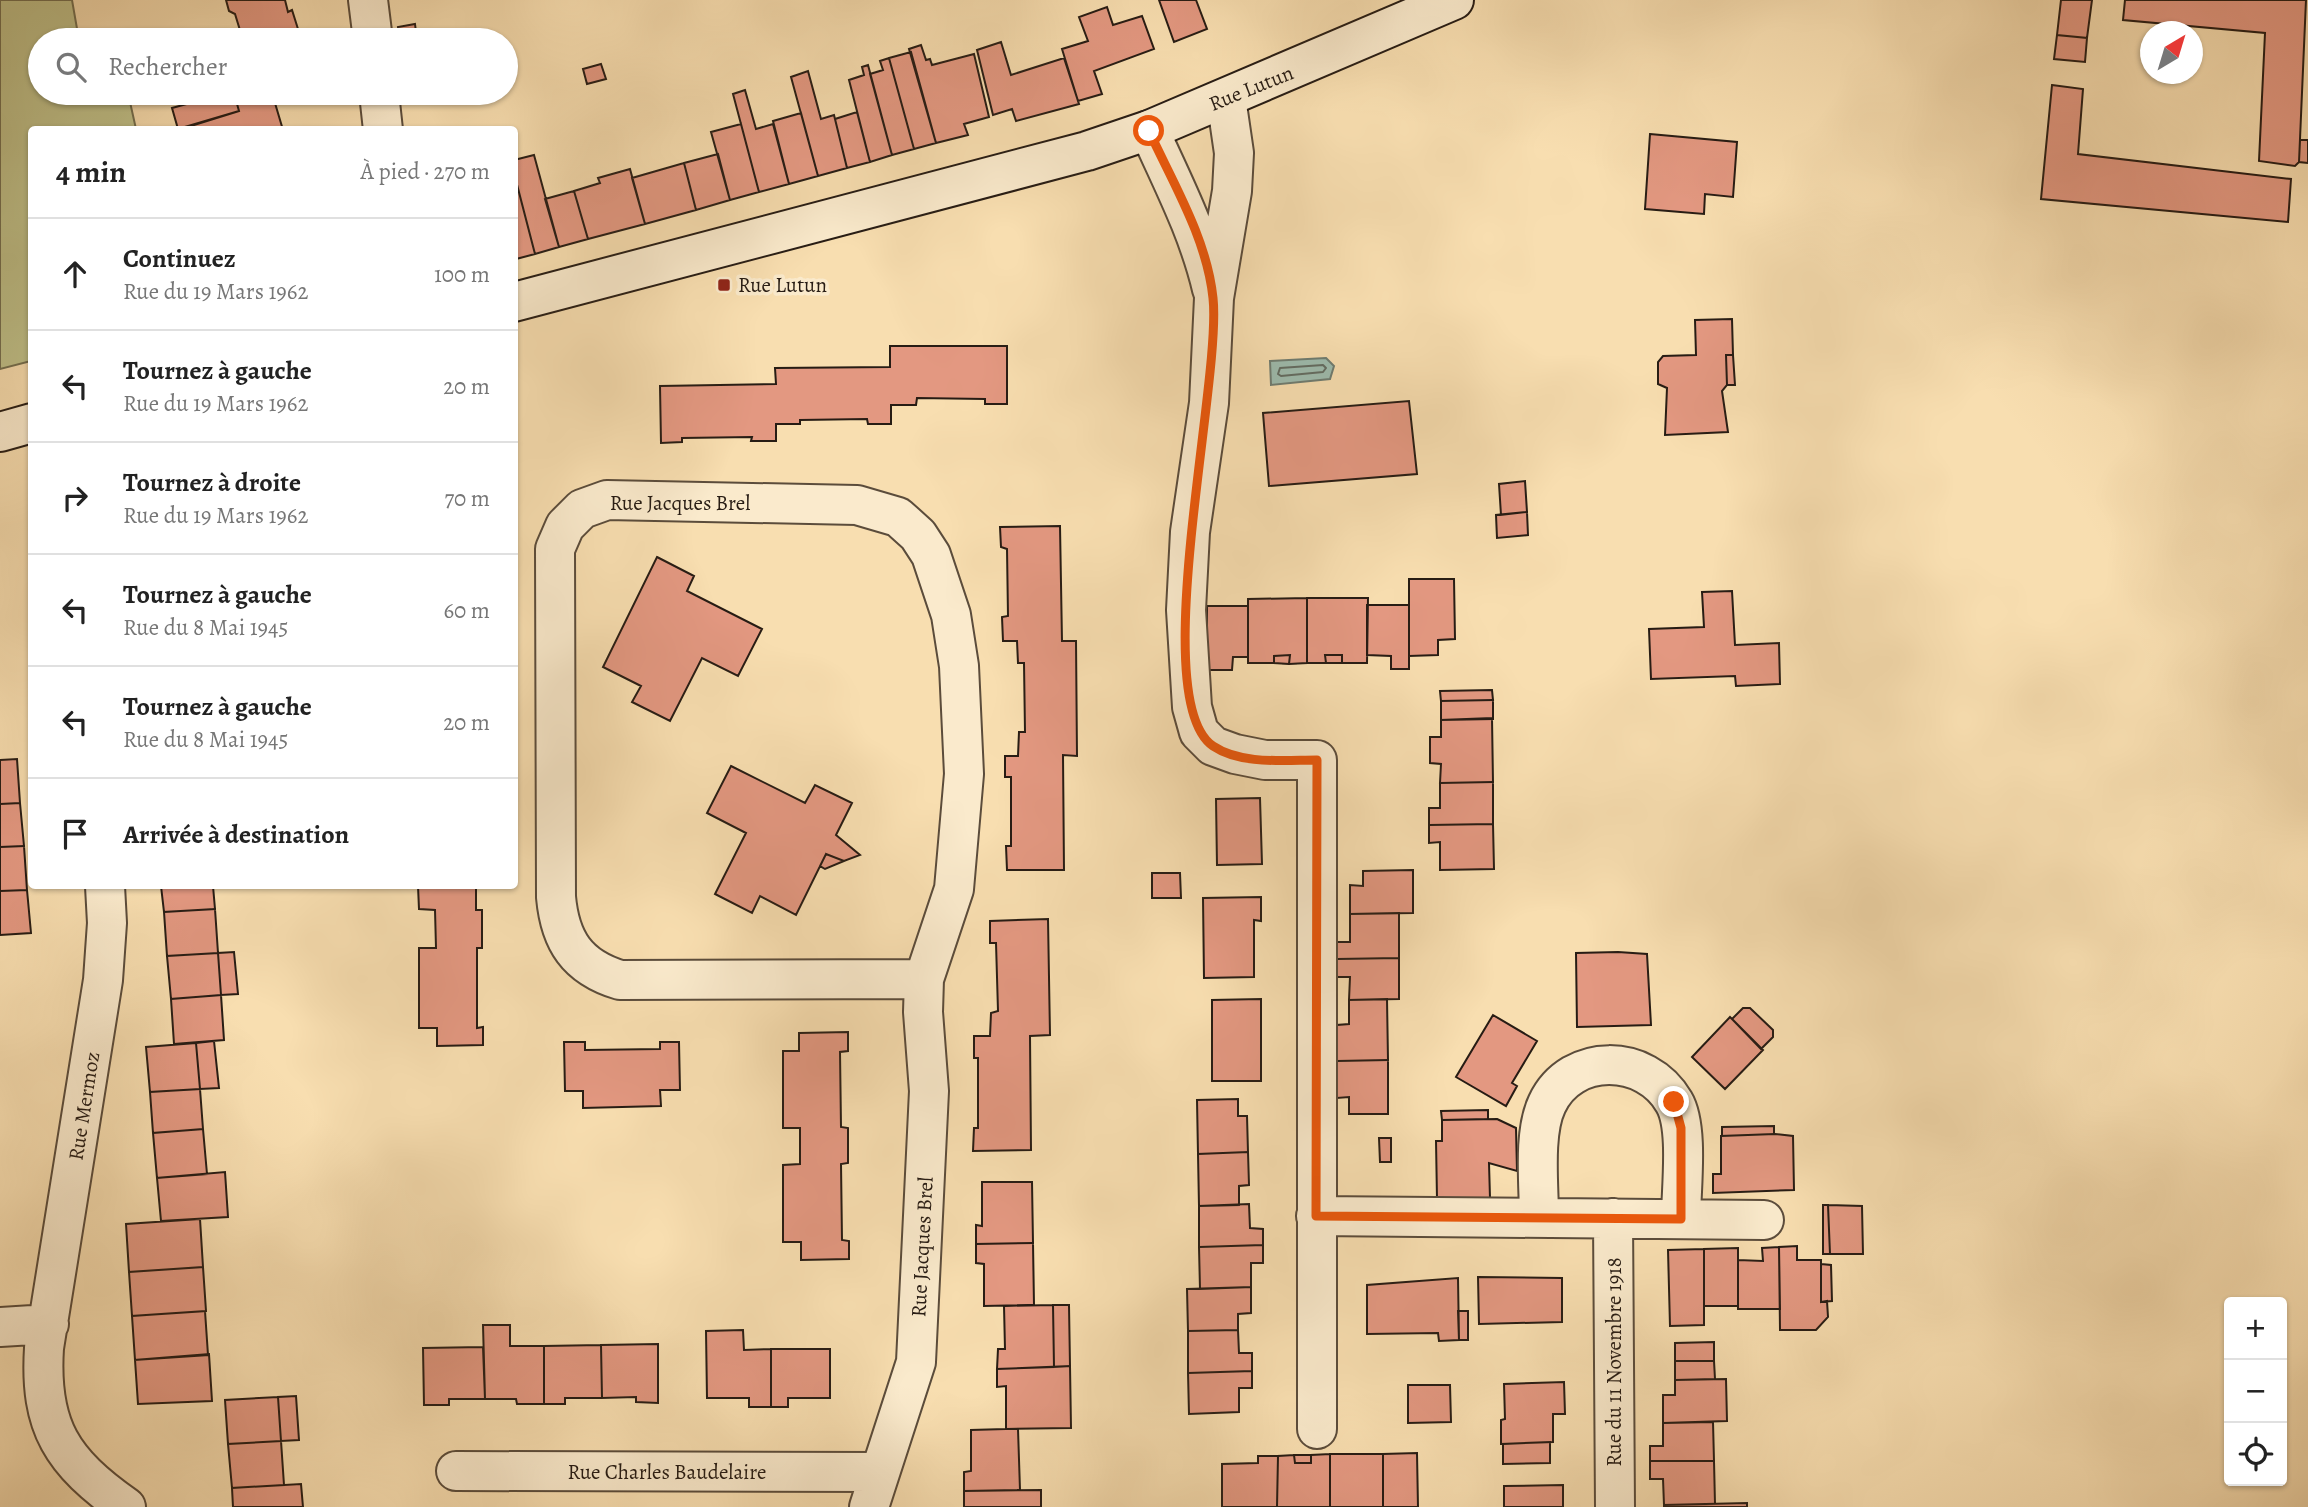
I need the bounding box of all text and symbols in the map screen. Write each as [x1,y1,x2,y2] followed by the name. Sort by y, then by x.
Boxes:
[2140,21,2203,84] north arrow
[28,28,518,105] search box
[52,48,90,86] icon: search
[108,49,228,84] text: Rechercher
[1205,58,1297,118] street label: Rue Lutun
[1133,115,1164,146] route start
[56,152,126,192] text: 4 min
[361,156,490,187] text: À pied · 270 m
[123,241,236,276] text: Continuez
[56,255,94,293] icon: ahead
[434,259,490,290] text: 100 m
[738,271,827,299] place label: Rue Lutun
[123,276,308,307] text: Rue du 19 Mars 1962
[716,277,732,293] marker: Rue Lutun
[123,353,312,388] text: Tournez à gauche
[56,367,94,405] icon: left
[443,371,490,402] text: 20 m
[123,388,308,419] text: Rue du 19 Mars 1962
[123,465,301,500] text: Tournez à droite
[56,479,94,517] icon: right
[444,483,490,514] text: 70 m
[610,489,750,517] street label: Rue Jacques Brel
[123,500,308,531] text: Rue du 19 Mars 1962
[123,577,312,612] text: Tournez à gauche
[56,591,94,629] icon: left
[443,595,490,626] text: 60 m
[123,612,288,643] text: Rue du 8 Mai 1945
[123,689,312,724] text: Tournez à gauche
[56,703,94,741] icon: left
[443,707,490,738] text: 20 m
[123,724,288,755] text: Rue du 8 Mai 1945
[56,815,94,853] icon: arrive
[123,817,349,852] text: Arrivée à destination
[62,1050,106,1162] street label: Rue Mermoz
[1658,1086,1689,1117] route end
[904,1176,940,1318] street label: Rue Jacques Brel
[1600,1257,1628,1467] street label: Rue du 11 Novembre 1918
[2224,1297,2287,1486] map controls
[2224,1297,2287,1360] button: +
[2224,1360,2287,1423] button: −
[2224,1423,2287,1486] button: locate
[568,1458,766,1486] street label: Rue Charles Baudelaire

